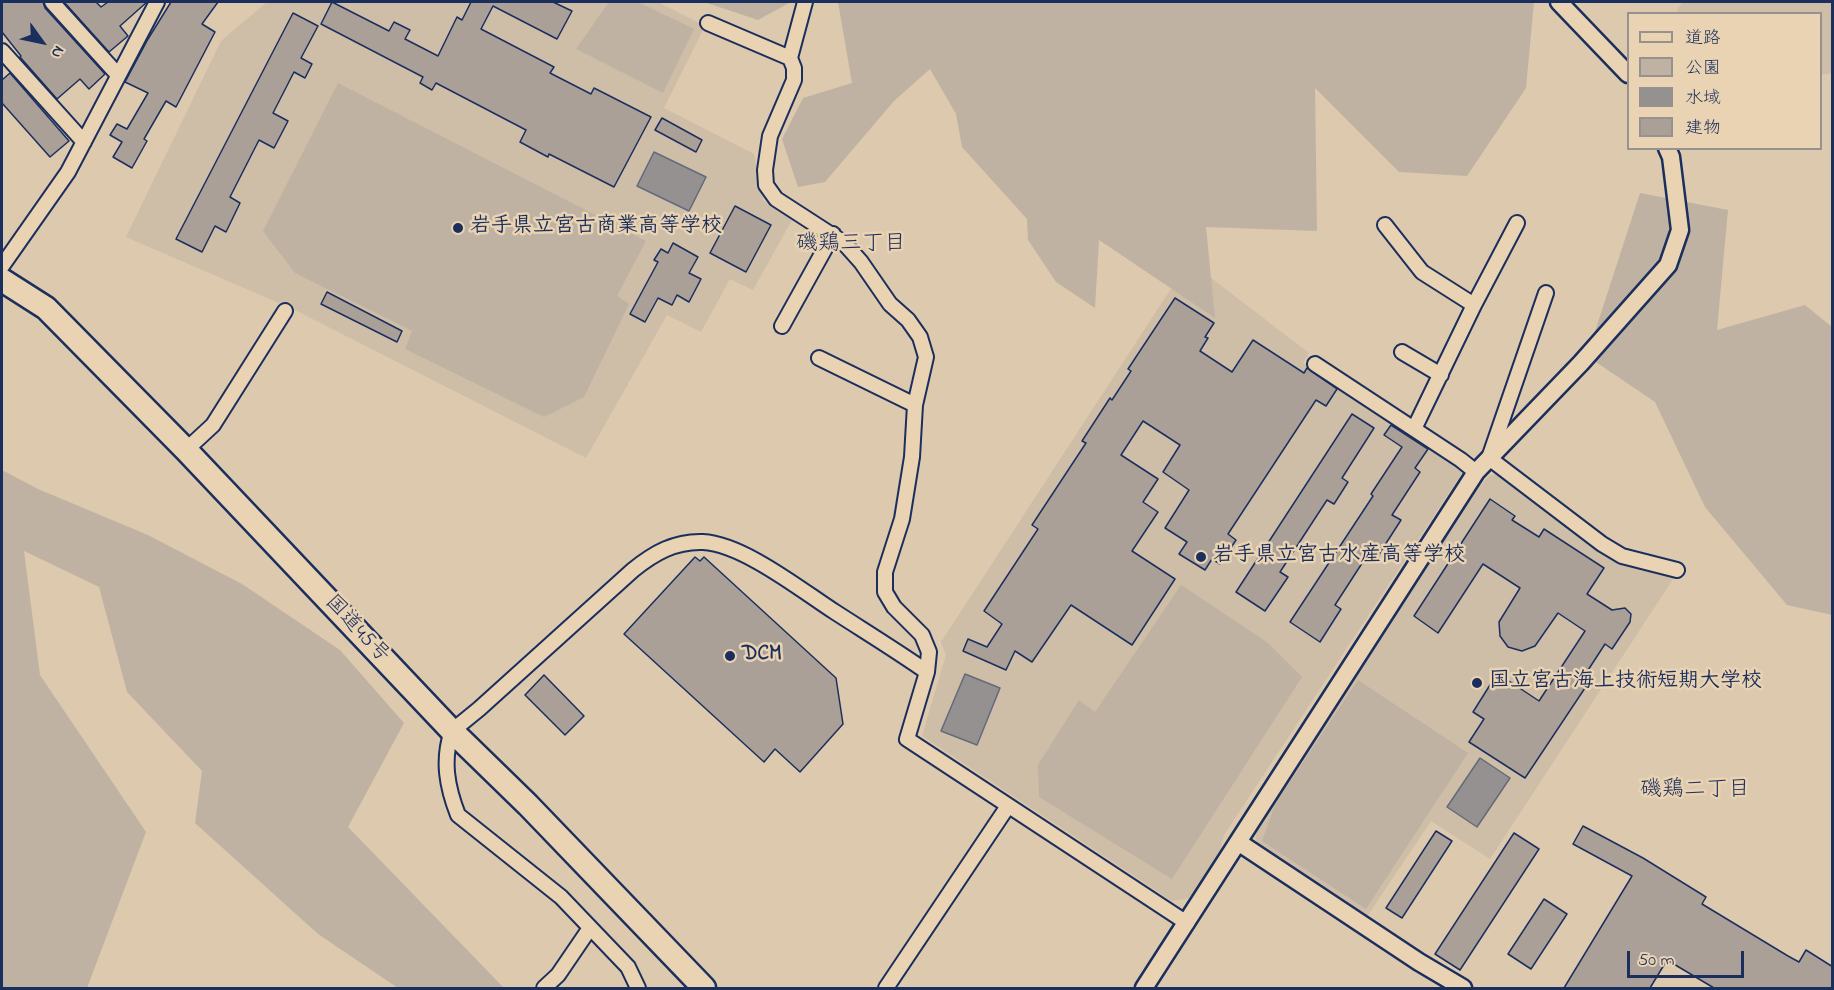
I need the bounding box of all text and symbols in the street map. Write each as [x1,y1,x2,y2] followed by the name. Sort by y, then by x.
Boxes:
[12,12,72,72] north arrow
[1627,12,1822,150] legend
[1685,26,1721,52] text: 道路
[44,41,70,63] text: N
[1685,56,1721,82] text: 公園
[1685,86,1721,112] text: 水域
[1685,116,1721,142] text: 建物
[470,215,722,241] place label: 岩手県立宮古商業高等学校
[451,221,465,235] marker: 岩手県立宮古商業高等学校
[796,232,906,258] district label: 磯鶏三丁目
[1213,544,1465,570] place label: 岩手県立宮古水産高等学校
[1194,550,1208,564] marker: 岩手県立宮古水産高等学校
[318,591,394,669] street label: 国道45号
[742,643,782,669] place label: DCM
[723,649,737,663] marker: DCM
[1489,670,1762,696] place label: 国立宮古海上技術短期大学校
[1470,676,1484,690] marker: 国立宮古海上技術短期大学校
[1640,778,1750,804] district label: 磯鶏二丁目
[1630,939,1747,977] scale bar
[1638,948,1675,974] text: 50 m

